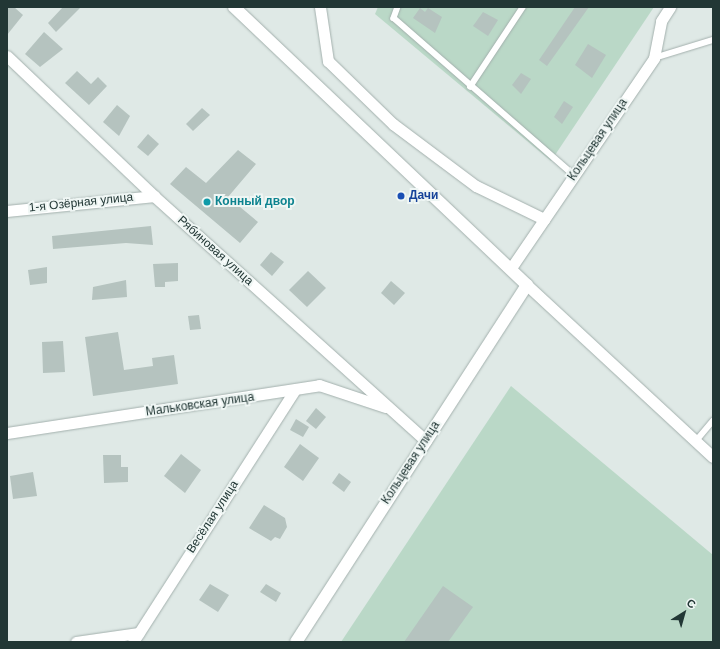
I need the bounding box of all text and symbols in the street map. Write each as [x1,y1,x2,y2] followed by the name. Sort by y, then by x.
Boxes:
[565,96,631,184] street label: Кольцевая улица
[409,189,438,203] place label: Дачи
[28,190,134,216] street label: 1-я Озёрная улица
[396,191,406,201] marker: Дачи
[215,195,295,209] place label: Конный двор
[202,197,212,207] marker: Конный двор
[174,213,256,289] street label: Рябиновая улица
[145,390,255,420] street label: Мальковская улица
[379,419,443,507] street label: Кольцевая улица
[184,478,242,556] street label: Весёлая улица
[664,593,704,633] north arrow
[684,596,698,611] text: С

